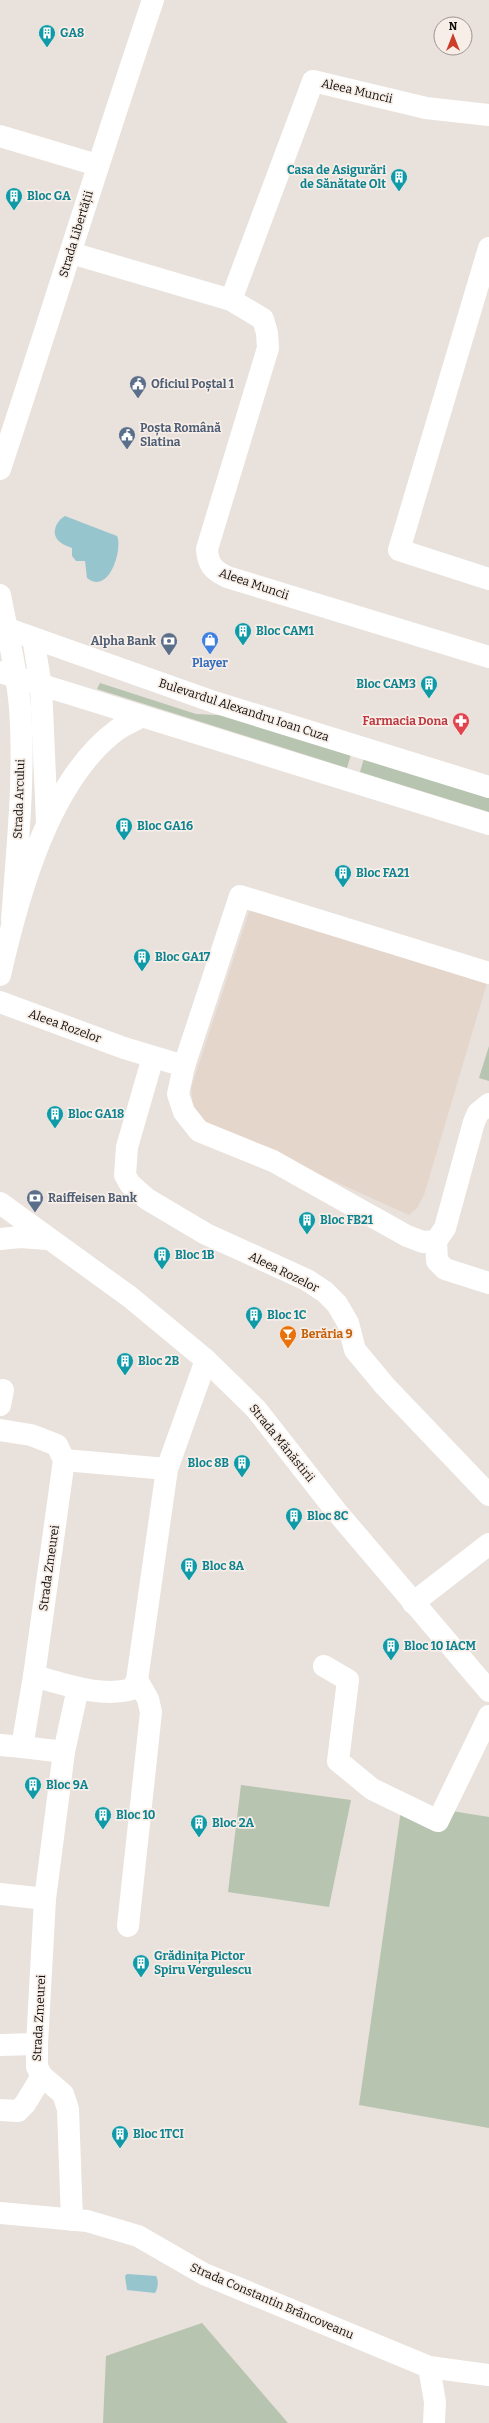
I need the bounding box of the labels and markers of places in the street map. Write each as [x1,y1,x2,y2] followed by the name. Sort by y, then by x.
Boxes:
[37,23,57,48] building icon: GA8
[60,26,84,40] place label: GA8
[287,163,386,191] place label: Casa de Asigurări de Sănătate Olt
[389,167,409,192] building icon: Casa de Asigurări de Sănătate Olt
[4,186,24,211] building icon: Bloc GA
[27,189,71,203] place label: Bloc GA
[128,374,148,399] public building icon: Oficiul Poștal 1
[151,377,235,392] place label: Oficiul Poștal 1
[140,421,221,449] place label: Poșta Română Slatina
[117,425,137,450] public building icon: Poșta Română Slatina
[233,621,253,646] building icon: Bloc CAM1
[256,624,315,638] place label: Bloc CAM1
[200,630,220,655] shop icon: Player
[159,631,179,656] bank icon: Alpha Bank
[91,634,157,648] place label: Alpha Bank
[192,656,228,670] place label: Player
[419,674,439,699] building icon: Bloc CAM3
[356,677,416,691] place label: Bloc CAM3
[451,711,471,736] pharmacy icon: Farmacia Dona
[363,714,448,728] place label: Farmacia Dona
[114,816,134,841] building icon: Bloc GA16
[137,819,193,833] place label: Bloc GA16
[333,863,353,888] building icon: Bloc FA21
[356,866,410,880] place label: Bloc FA21
[132,947,152,972] building icon: Bloc GA17
[155,950,211,964] place label: Bloc GA17
[45,1104,65,1129] building icon: Bloc GA18
[68,1107,124,1121] place label: Bloc GA18
[25,1188,45,1213] bank icon: Raiffeisen Bank
[48,1191,138,1205] place label: Raiffeisen Bank
[297,1210,317,1235] building icon: Bloc FB21
[320,1213,374,1227] place label: Bloc FB21
[152,1245,172,1270] building icon: Bloc 1B
[175,1248,215,1262] place label: Bloc 1B
[244,1305,264,1330] building icon: Bloc 1C
[267,1308,307,1322] place label: Bloc 1C
[278,1324,298,1349] bar icon: Berăria 9
[301,1327,353,1341] place label: Berăria 9
[115,1351,135,1376] building icon: Bloc 2B
[138,1354,179,1368] place label: Bloc 2B
[232,1453,252,1478] building icon: Bloc 8B
[188,1456,229,1470] place label: Bloc 8B
[284,1506,304,1531] building icon: Bloc 8C
[307,1509,349,1523] place label: Bloc 8C
[179,1556,199,1581] building icon: Bloc 8A
[202,1559,245,1573] place label: Bloc 8A
[381,1636,401,1661] building icon: Bloc 10 IACM
[404,1639,477,1653] place label: Bloc 10 IACM
[23,1775,43,1800] building icon: Bloc 9A
[46,1778,89,1792] place label: Bloc 9A
[93,1805,113,1830] building icon: Bloc 10
[116,1808,156,1822] place label: Bloc 10
[189,1813,209,1838] building icon: Bloc 2A
[212,1816,254,1830] place label: Bloc 2A
[154,1949,252,1977] place label: Grădinița Pictor Spiru Vergulescu
[131,1953,151,1978] building icon: Grădinița Pictor Spiru Vergulescu
[110,2124,130,2149] building icon: Bloc 1TCI
[133,2127,184,2141] place label: Bloc 1TCI

